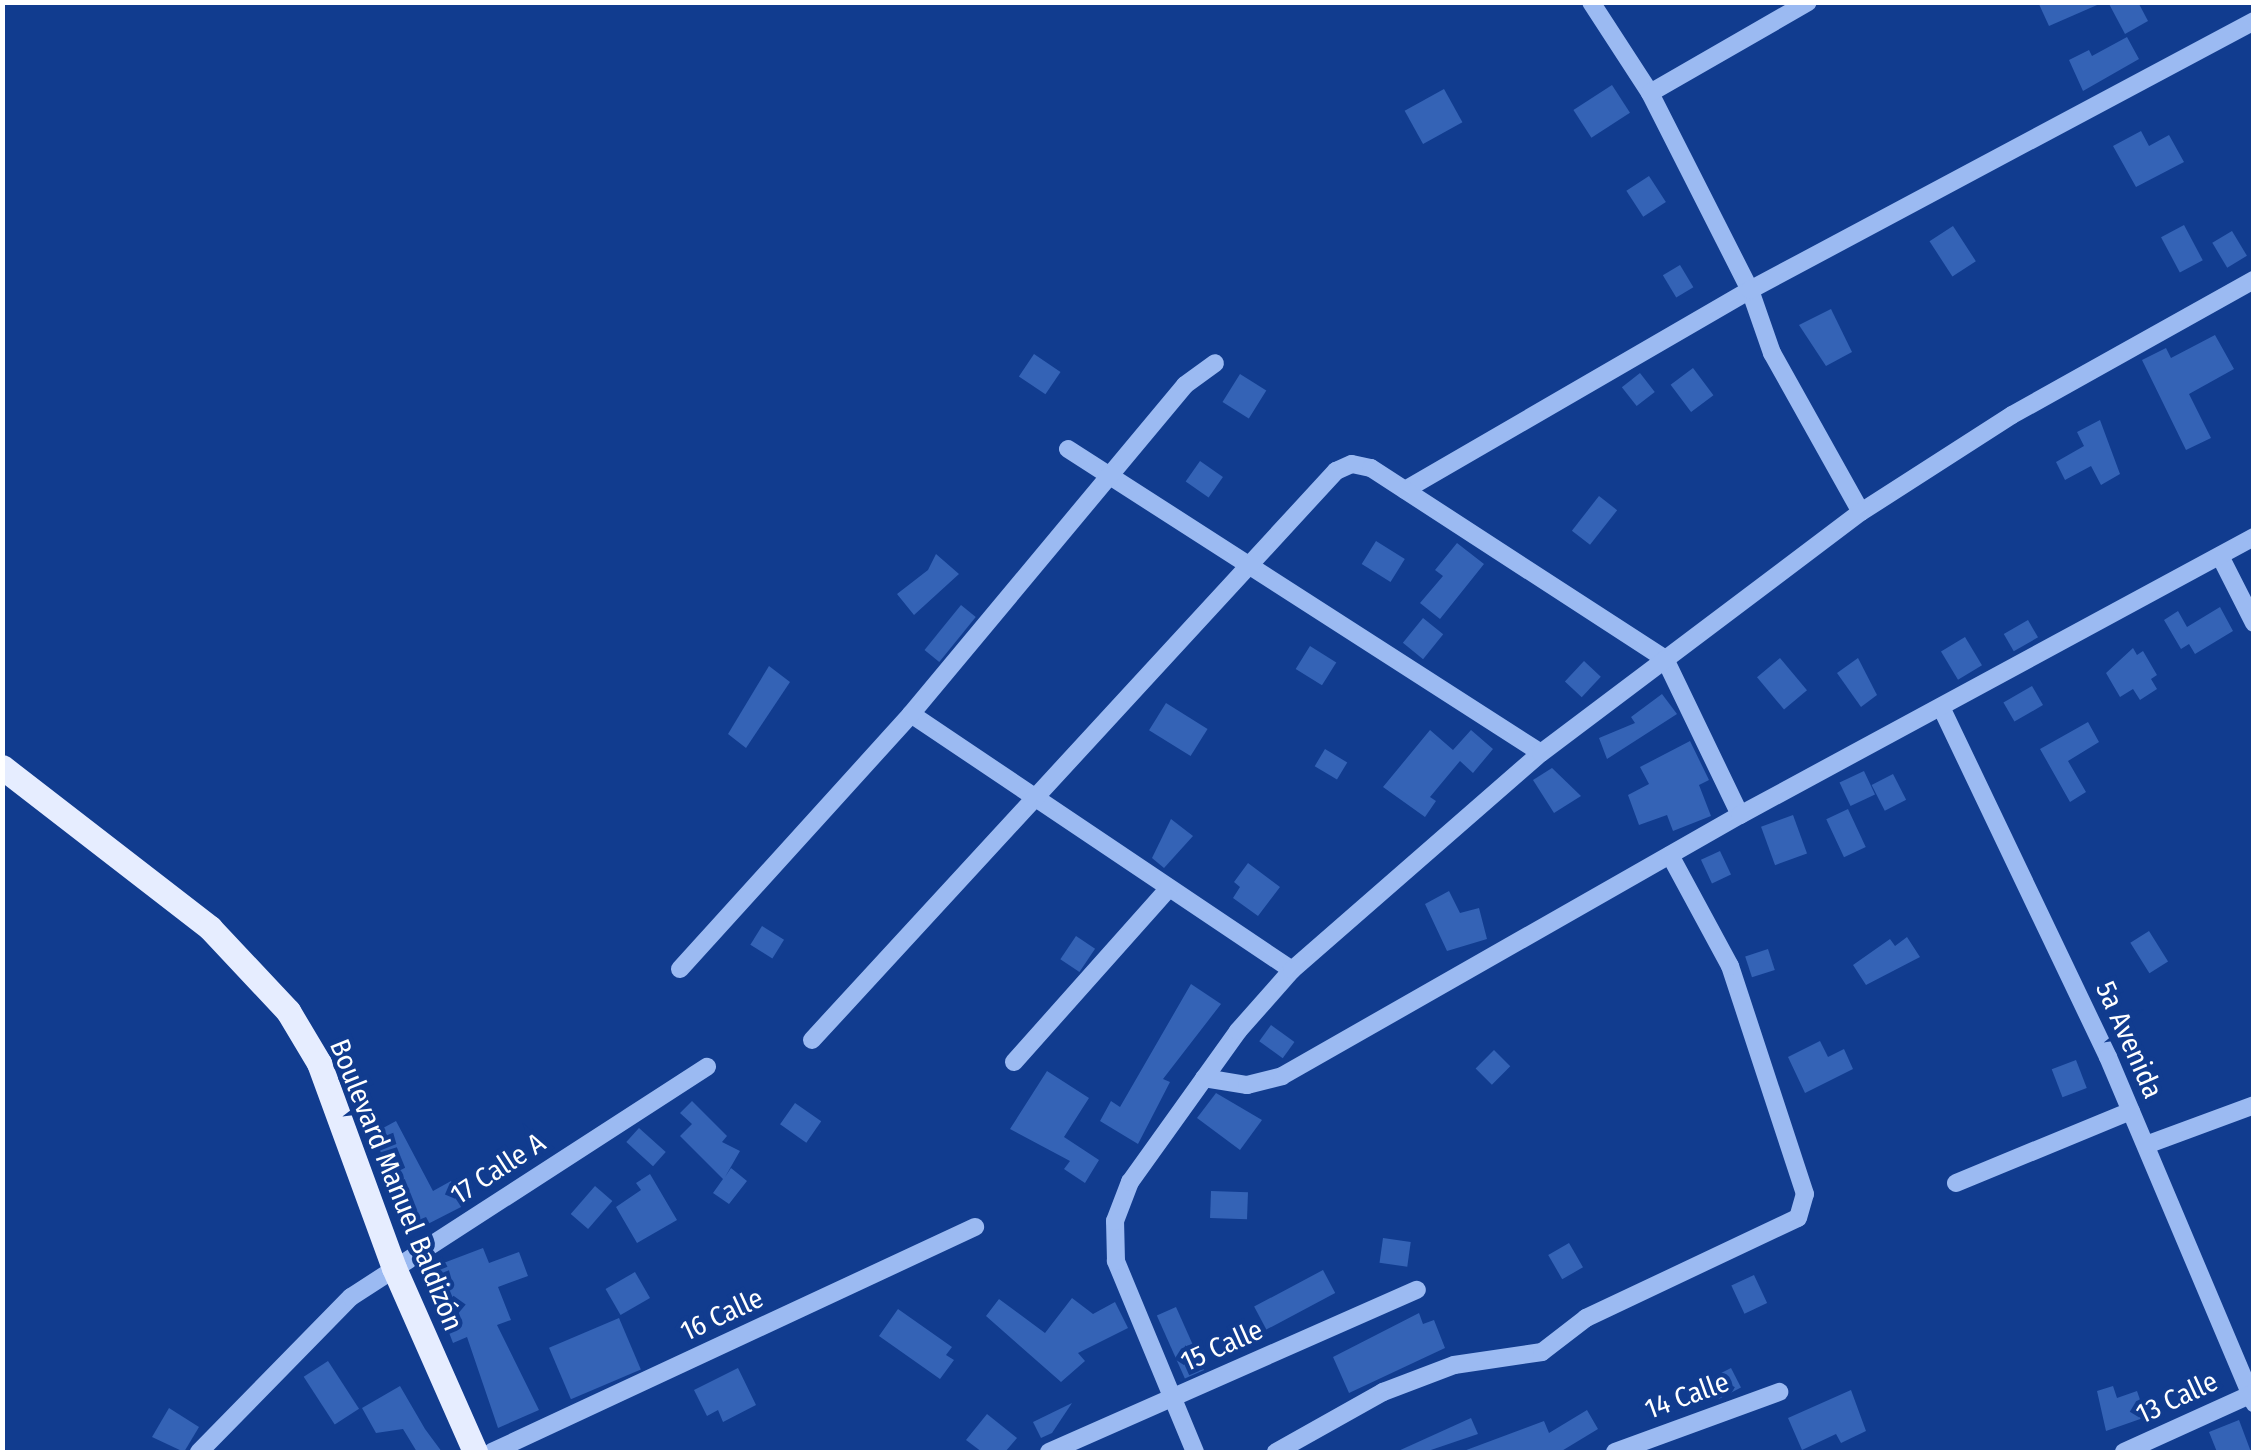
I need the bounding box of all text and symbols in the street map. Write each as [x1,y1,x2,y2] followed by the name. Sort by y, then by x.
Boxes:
[2088,976,2170,1104] street label: 5a Avenida
[322,1034,470,1336] street label: Boulevard Manuel Baldizón
[444,1126,552,1212] street label: 17 Calle A
[675,1281,769,1349] street label: 16 Calle
[1176,1313,1268,1379] street label: 15 Calle
[1640,1365,1734,1427] street label: 14 Calle
[2131,1365,2223,1431] street label: 13 Calle

